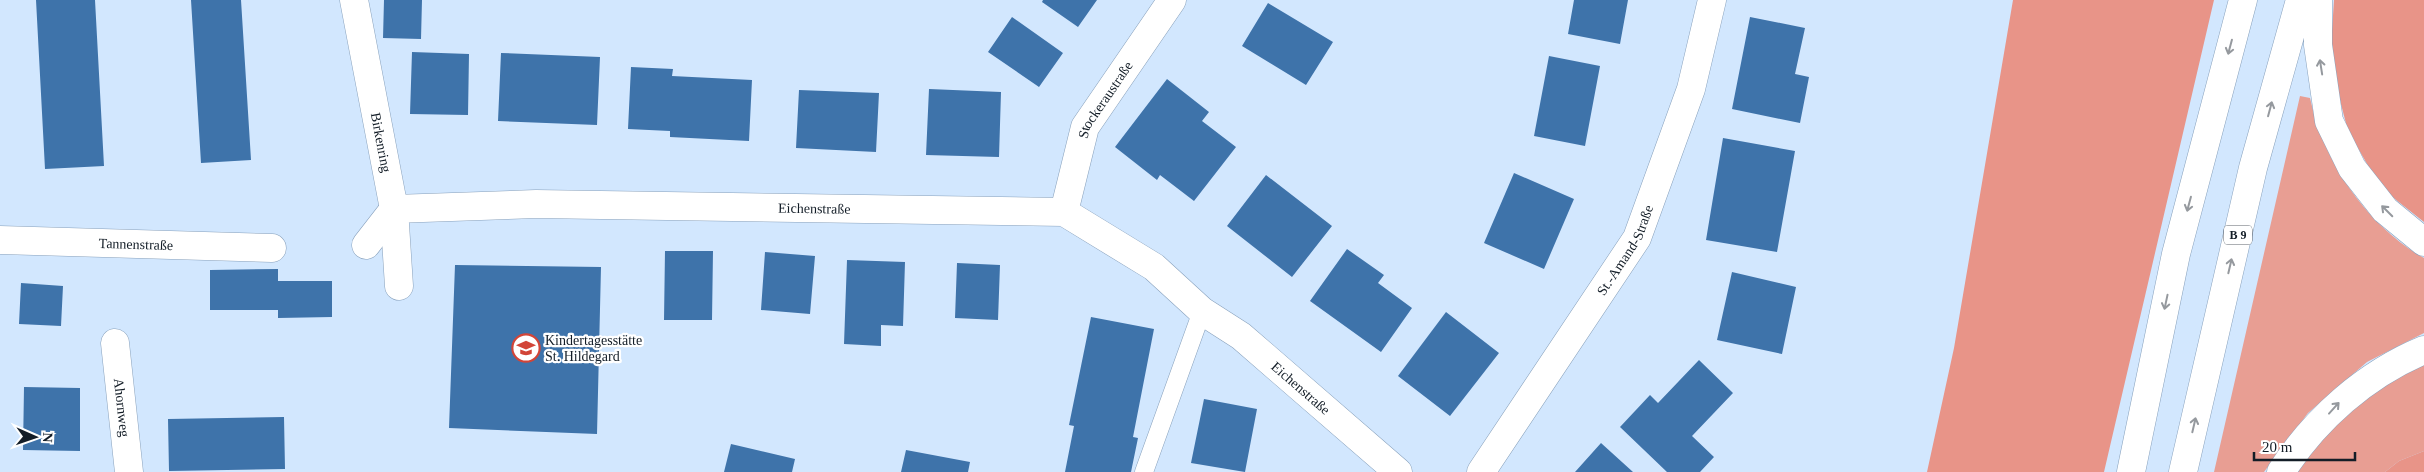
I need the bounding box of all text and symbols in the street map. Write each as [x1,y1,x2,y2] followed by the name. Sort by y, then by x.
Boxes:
[2225,39,2234,55] one-way arrow
[1075,59,1136,140] street label: Stockeraustraße
[2316,59,2326,75] one-way arrow
[2265,101,2275,117] one-way arrow
[368,111,394,174] street label: Birkenring
[2184,196,2194,212] one-way arrow
[778,201,851,217] street label: Eichenstraße
[1594,203,1656,298] street label: St.-Amand-Straße
[2381,205,2393,217] one-way arrow
[2224,226,2252,244] road number: B 9
[98,236,173,253] street label: Tannenstraße
[2226,259,2235,275] one-way arrow
[2161,293,2171,309] one-way arrow
[511,333,541,363] school or university icon: Kindertagesstätte St. Hildegard
[545,333,642,364] place label: Kindertagesstätte St. Hildegard
[1268,359,1333,418] street label: Eichenstraße
[111,377,132,438] street label: Ahornweg
[2328,401,2340,414] one-way arrow
[10,412,60,462] north arrow
[2190,417,2199,433] one-way arrow
[2254,430,2355,462] scale bar
[40,432,55,443] text: N
[2262,439,2293,455] text: 20 m

